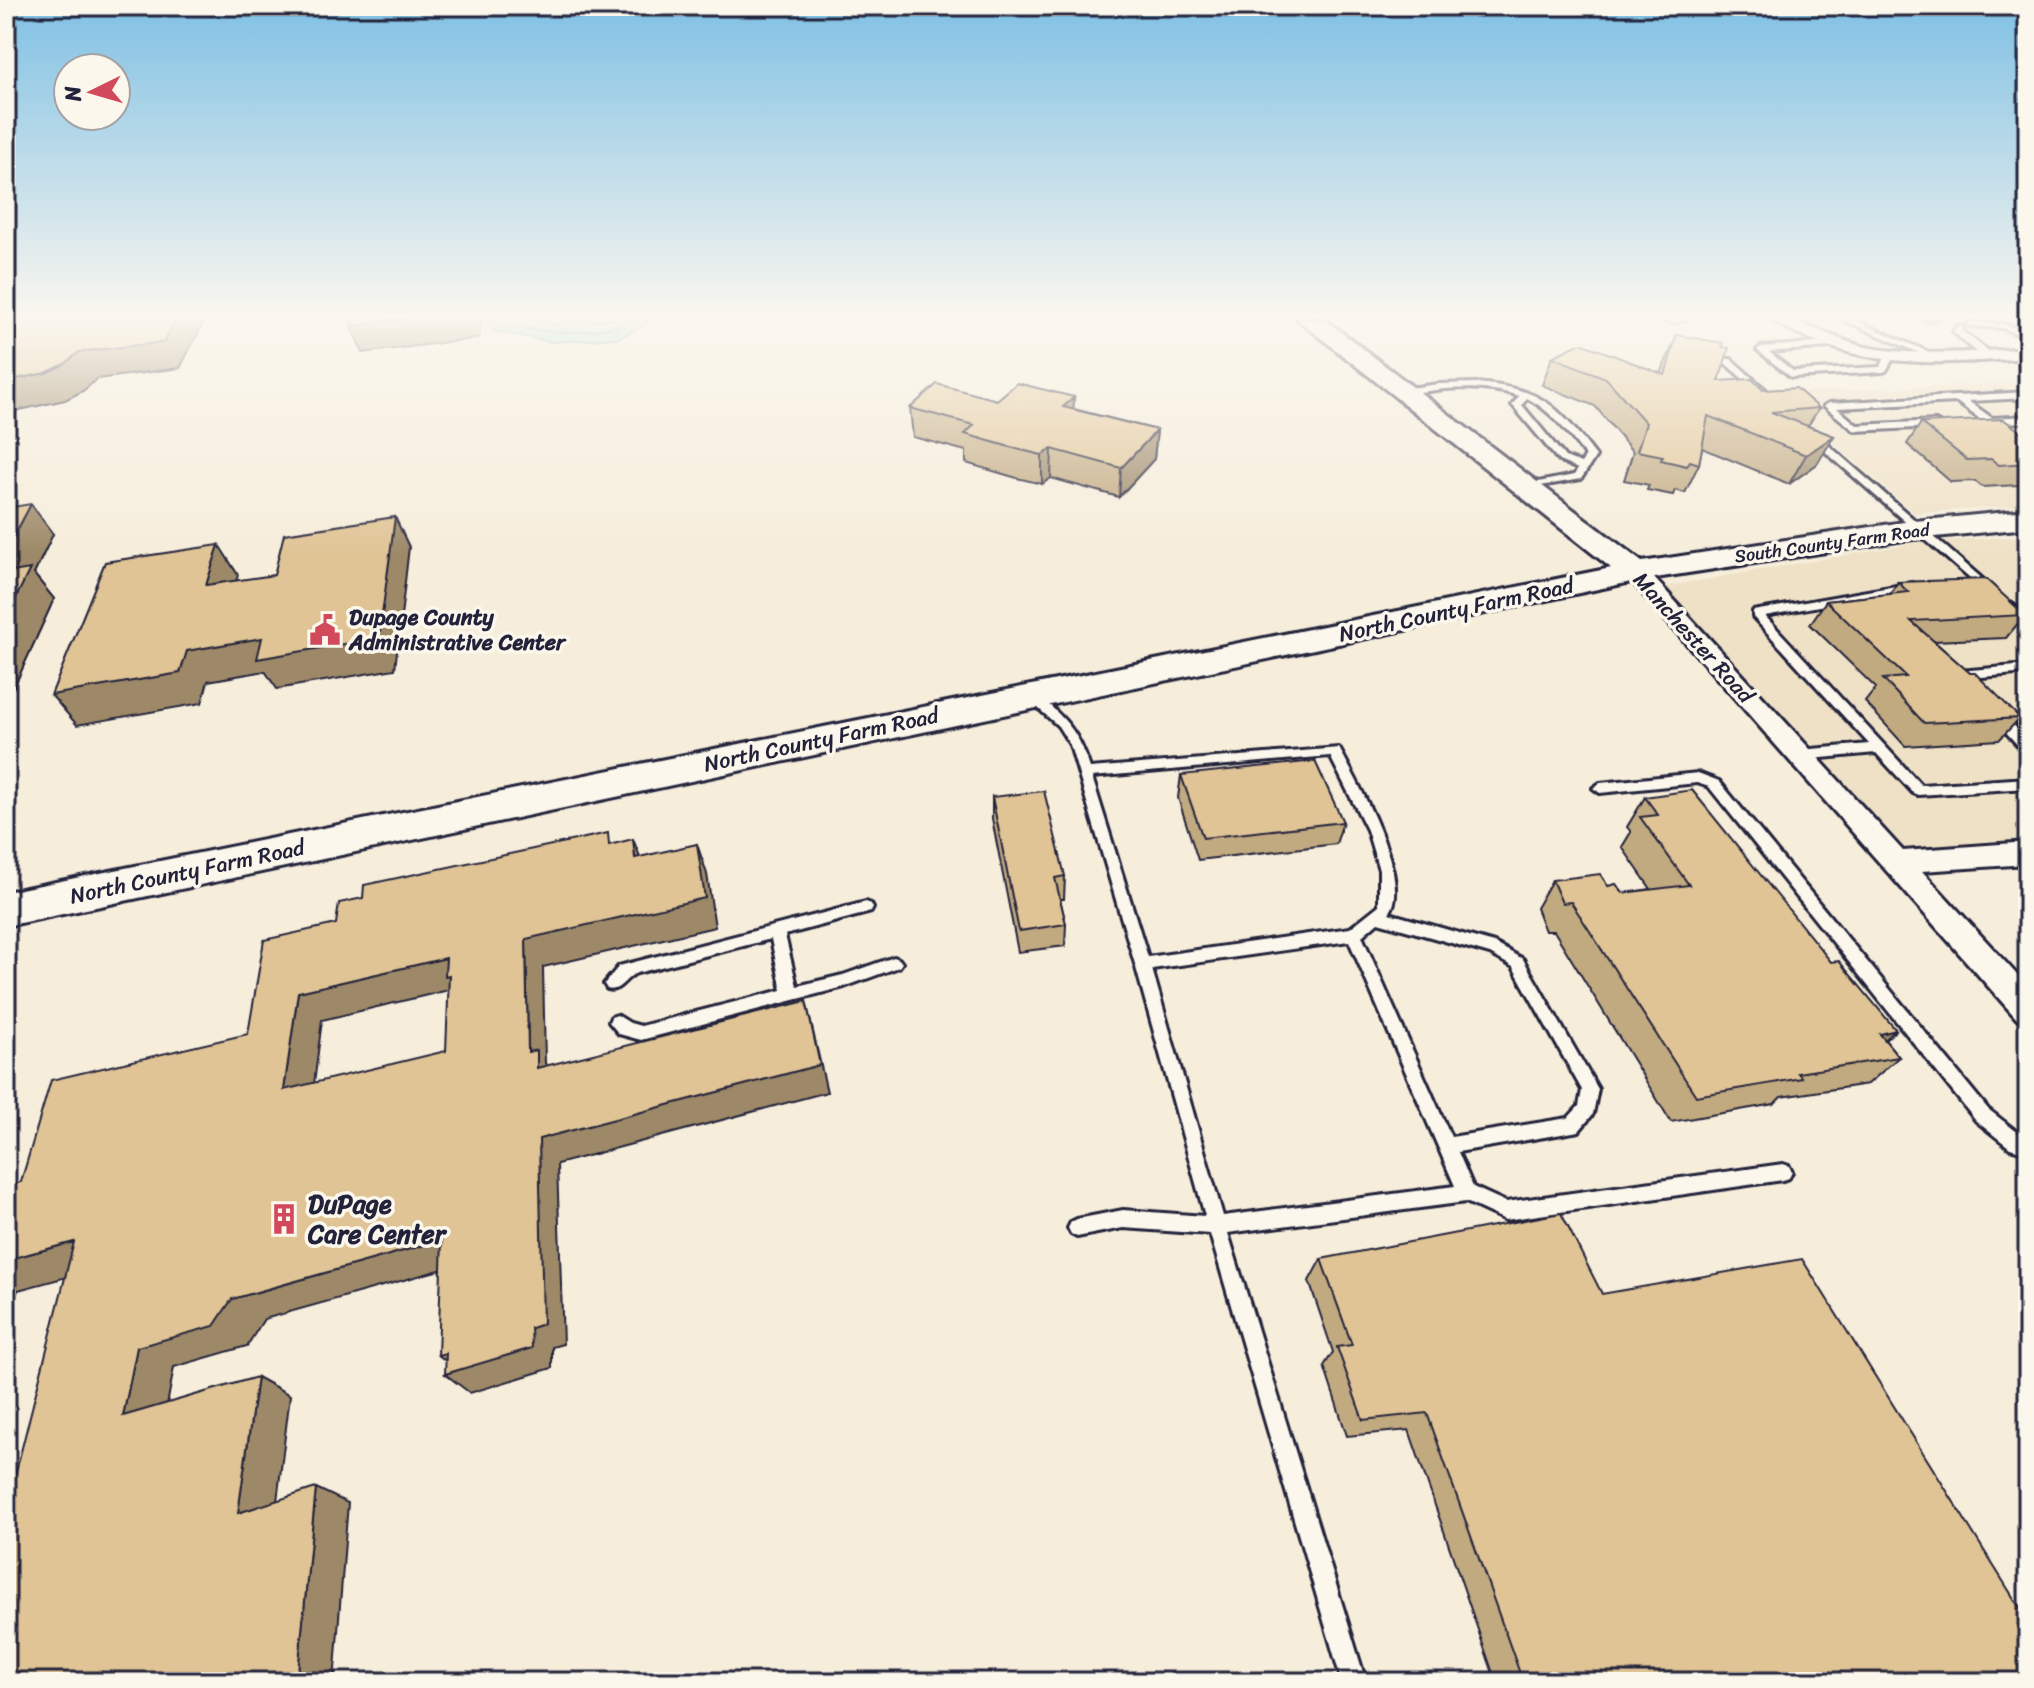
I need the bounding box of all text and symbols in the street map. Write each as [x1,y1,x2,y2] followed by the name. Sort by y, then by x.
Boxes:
[52,52,132,132] north arrow
[52,84,93,104] text: N
[1732,513,1933,573] street label: South County Farm Road
[1623,562,1765,713] street label: Manchester Road
[1335,565,1579,653] street label: North County Farm Road
[348,598,567,662] place label: Dupage County Administrative Center
[308,613,342,647] public building icon: Dupage County Administrative Center
[700,695,944,783] street label: North County Farm Road
[66,827,310,915] street label: North County Farm Road
[307,1181,448,1257] place label: DuPage Care Center
[267,1202,301,1236] building icon: DuPage Care Center

